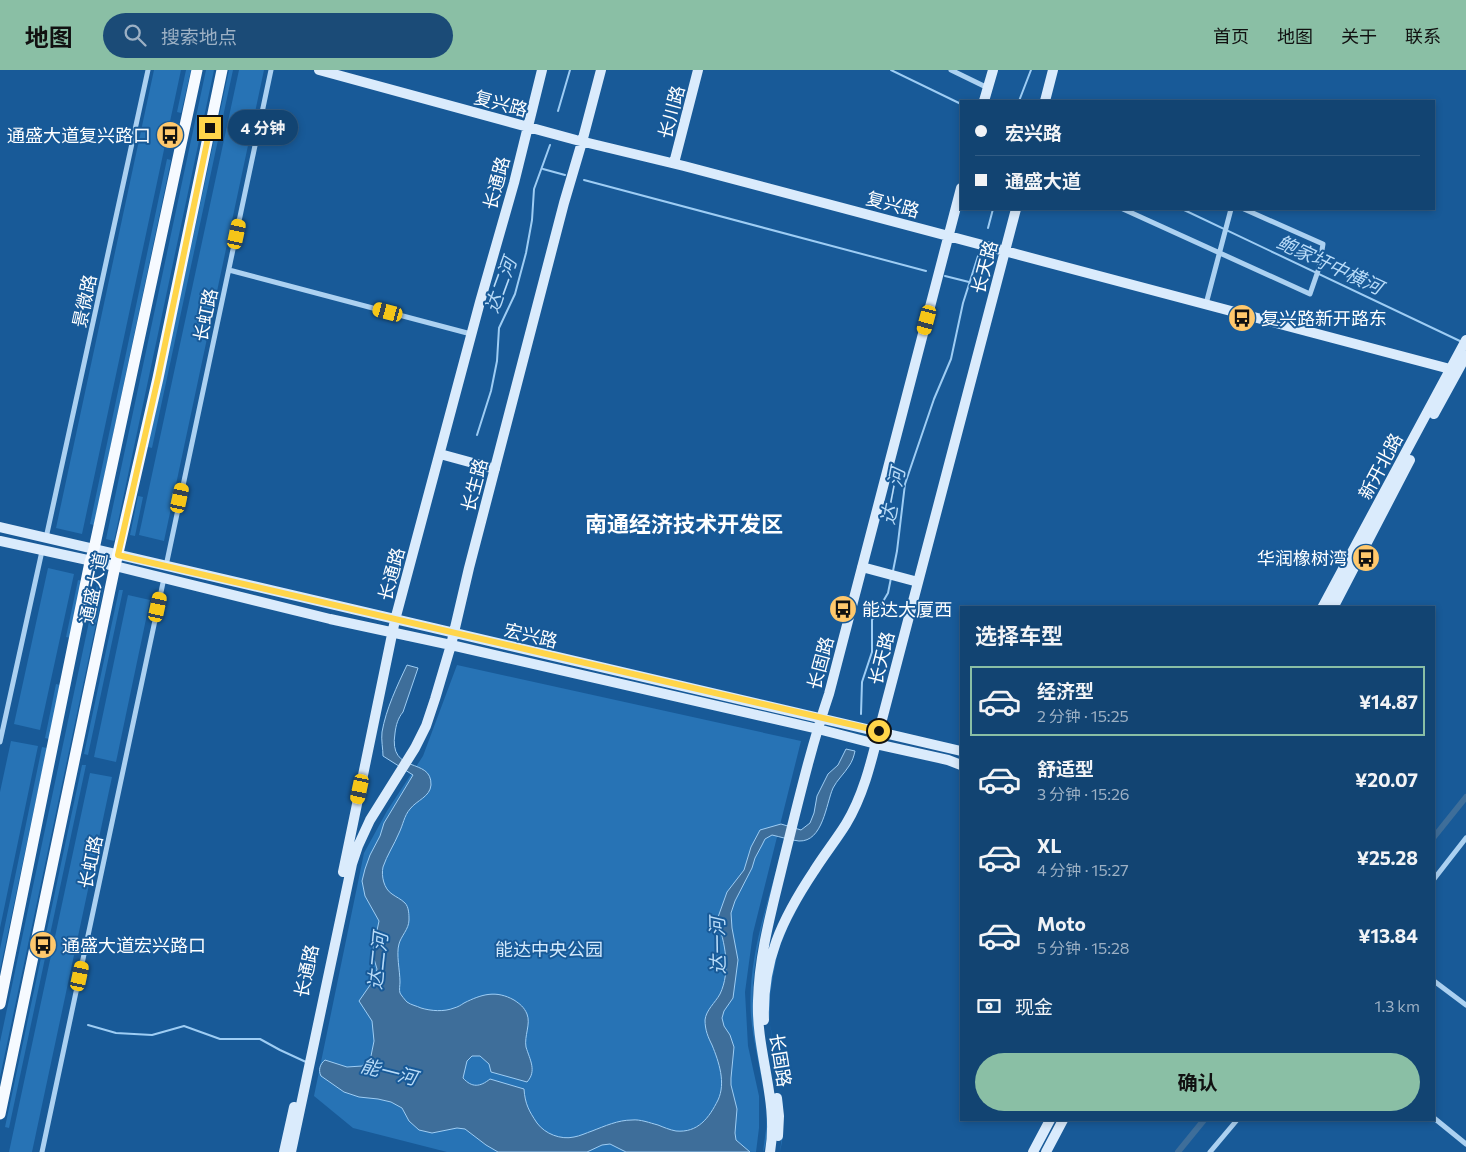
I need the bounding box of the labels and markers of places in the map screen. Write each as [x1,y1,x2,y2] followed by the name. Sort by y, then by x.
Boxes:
[155,120,185,150] bus stop icon: 通盛大道复兴路口
[7,124,151,146] place label: 通盛大道复兴路口
[1227,303,1257,333] bus stop icon: 复兴路新开路东
[1261,307,1387,329] place label: 复兴路新开路东
[1351,543,1381,573] bus stop icon: 华润橡树湾
[1257,547,1347,569] place label: 华润橡树湾
[828,594,858,624] bus stop icon: 能达大厦西
[862,598,952,620] place label: 能达大厦西
[28,930,58,960] bus stop icon: 通盛大道宏兴路口
[62,934,206,956] place label: 通盛大道宏兴路口

